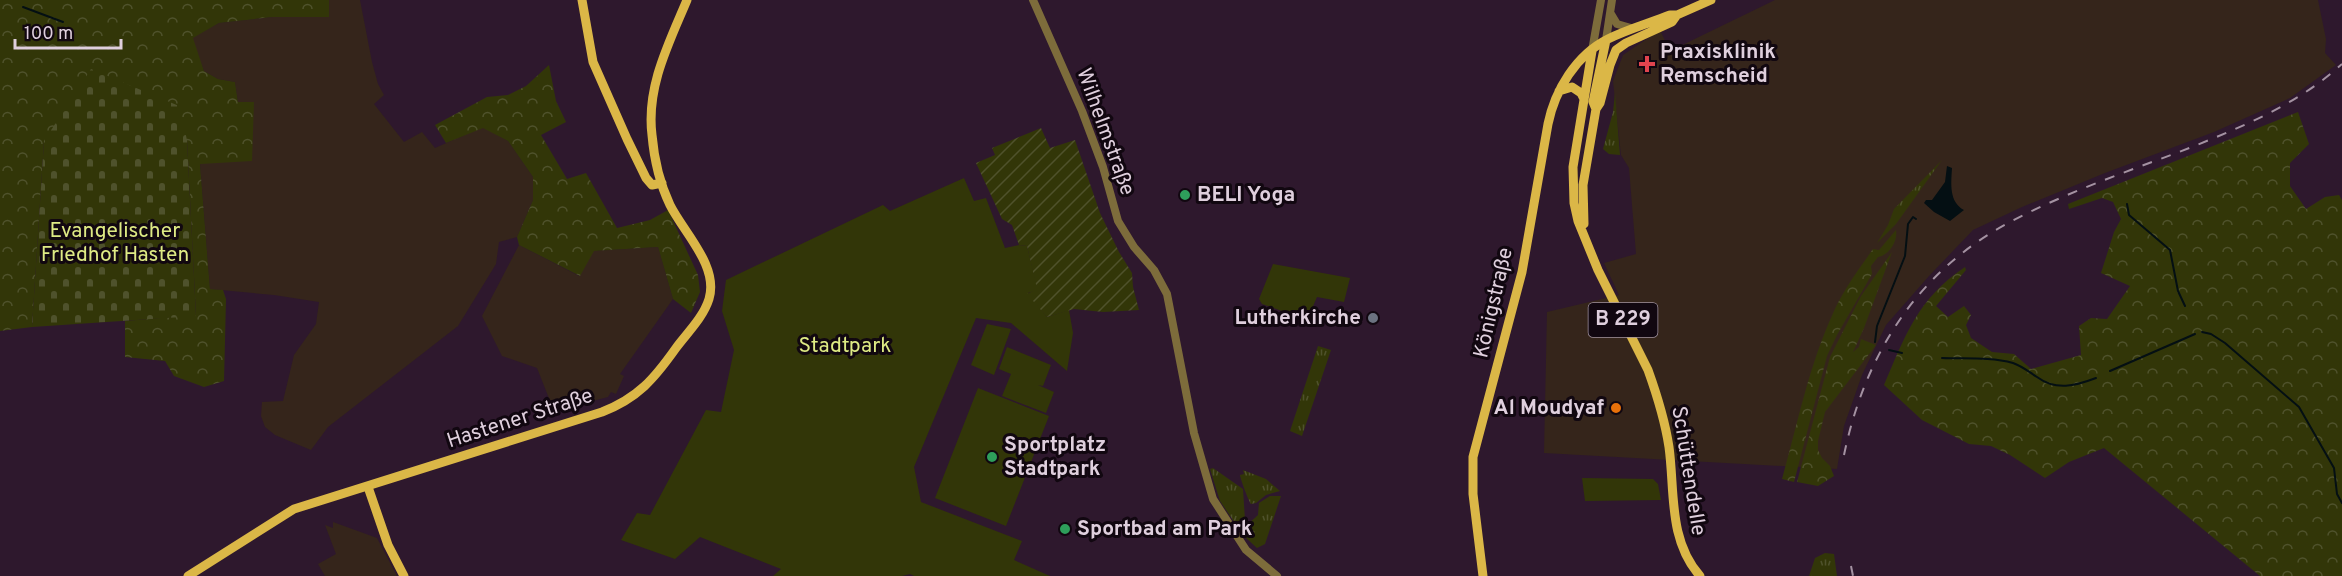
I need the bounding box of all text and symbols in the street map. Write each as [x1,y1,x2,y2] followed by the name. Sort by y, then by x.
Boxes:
[15,12,122,50] scale bar
[24,23,73,46] text: 100 m
[1660,39,1776,90] place label: Praxisklinik Remscheid
[1638,55,1656,73] marker: Praxisklinik Remscheid
[1069,65,1141,199] street label: Wilhelmstraße
[1197,182,1295,209] place label: BELI Yoga
[1178,188,1192,202] marker: BELI Yoga
[41,218,189,269] park label: Evangelischer Friedhof Hasten
[1468,245,1520,361] street label: Königstraße
[1588,303,1658,337] road number: B 229
[1234,305,1361,332] place label: Lutherkirche
[1366,311,1380,325] marker: Lutherkirche
[798,333,892,360] park label: Stadtpark
[444,383,596,455] street label: Hastener Straße
[1494,395,1604,422] place label: Al Moudyaf
[1609,401,1623,415] marker: Al Moudyaf
[1664,404,1712,538] street label: Schüttendelle
[1004,432,1106,483] place label: Sportplatz Stadtpark
[985,450,999,464] marker: Sportplatz Stadtpark
[1077,516,1253,543] place label: Sportbad am Park
[1058,522,1072,536] marker: Sportbad am Park

